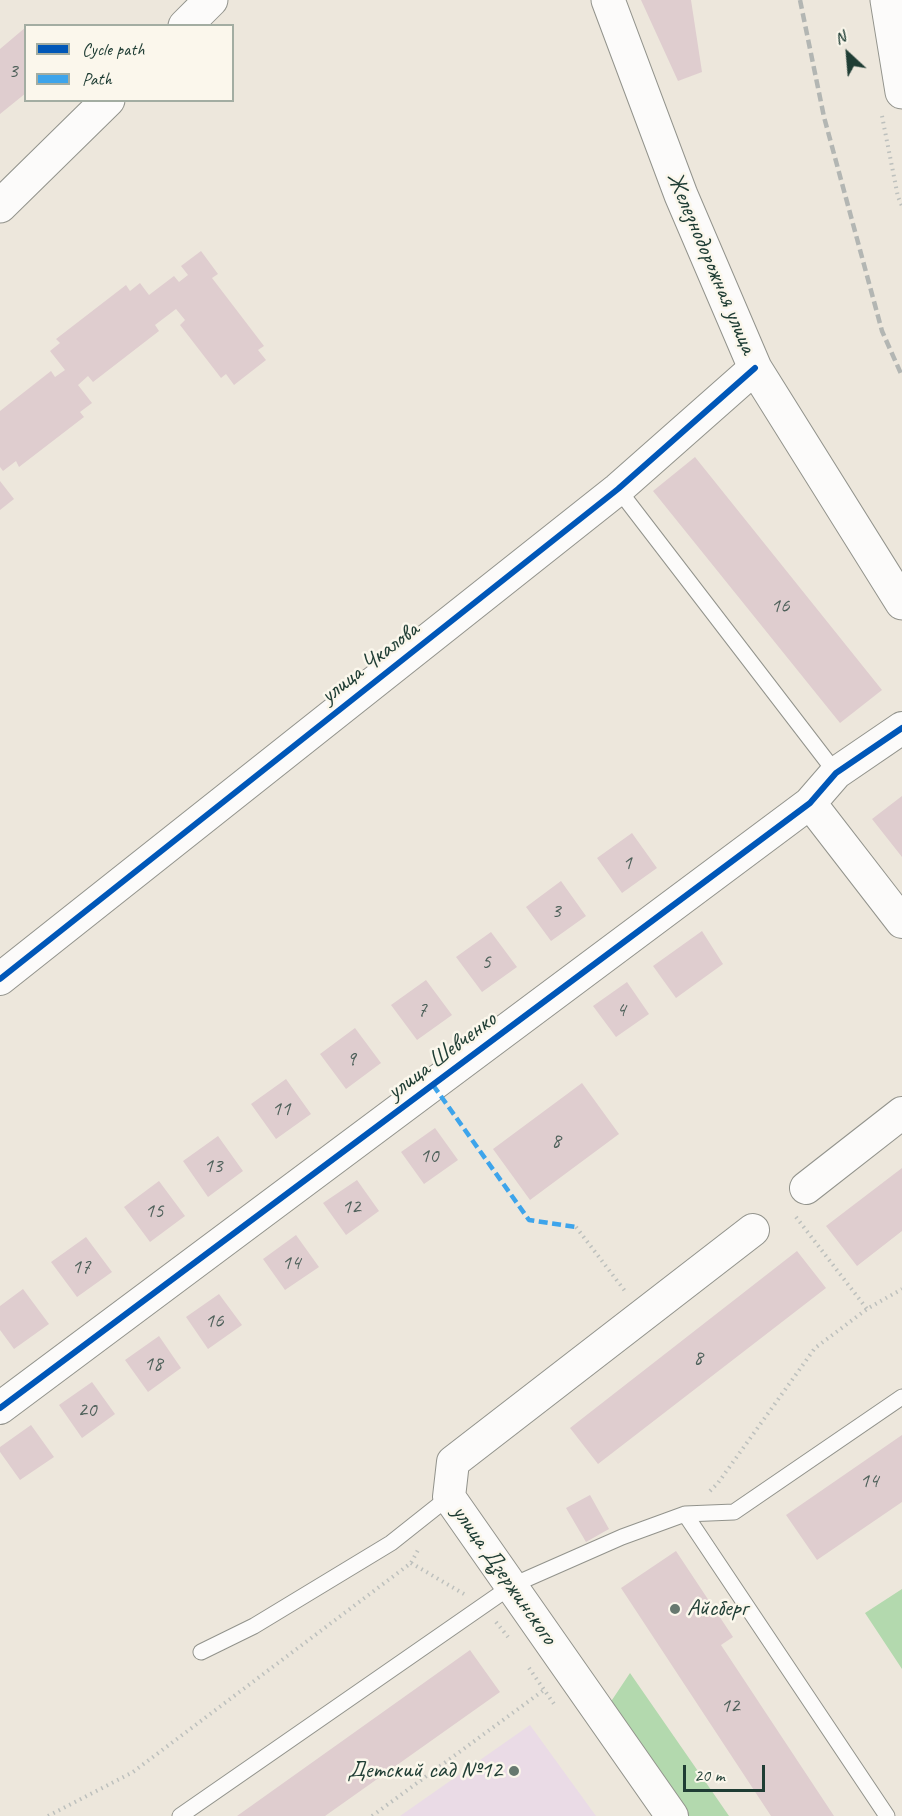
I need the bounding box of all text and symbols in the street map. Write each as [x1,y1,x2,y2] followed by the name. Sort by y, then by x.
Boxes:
[24,24,234,102] legend
[818,24,878,84] north arrow
[831,27,849,49] text: N
[82,38,144,60] text: Cycle path
[8,58,18,84] house number: 3
[82,68,112,90] text: Path
[660,168,762,358] street label: Железнодорожная улица
[771,593,789,619] house number: 16
[315,616,425,710] street label: улица Чкалова
[622,850,632,876] house number: 1
[551,898,561,924] house number: 3
[481,949,491,975] house number: 5
[417,997,427,1023] house number: 7
[616,997,626,1023] house number: 4
[382,1006,502,1106] street label: улица Шевченко
[346,1046,356,1072] house number: 9
[272,1096,290,1122] house number: 11
[551,1128,561,1154] house number: 8
[420,1143,438,1169] house number: 10
[204,1153,222,1179] house number: 13
[342,1194,360,1220] house number: 12
[145,1198,163,1224] house number: 15
[282,1250,300,1276] house number: 14
[72,1254,90,1280] house number: 17
[205,1308,223,1334] house number: 16
[693,1345,703,1371] house number: 8
[144,1351,162,1377] house number: 18
[78,1397,96,1423] house number: 20
[860,1468,878,1494] house number: 14
[445,1499,563,1651] street label: улица Дзержинского
[687,1595,747,1623] place label: Айсберг
[668,1602,682,1616] marker: Айсберг
[721,1693,739,1719] house number: 12
[686,1753,768,1791] scale bar
[347,1757,502,1785] place label: Детский сад №12
[507,1764,521,1778] marker: Детский сад №12
[694,1764,725,1786] text: 20 m

